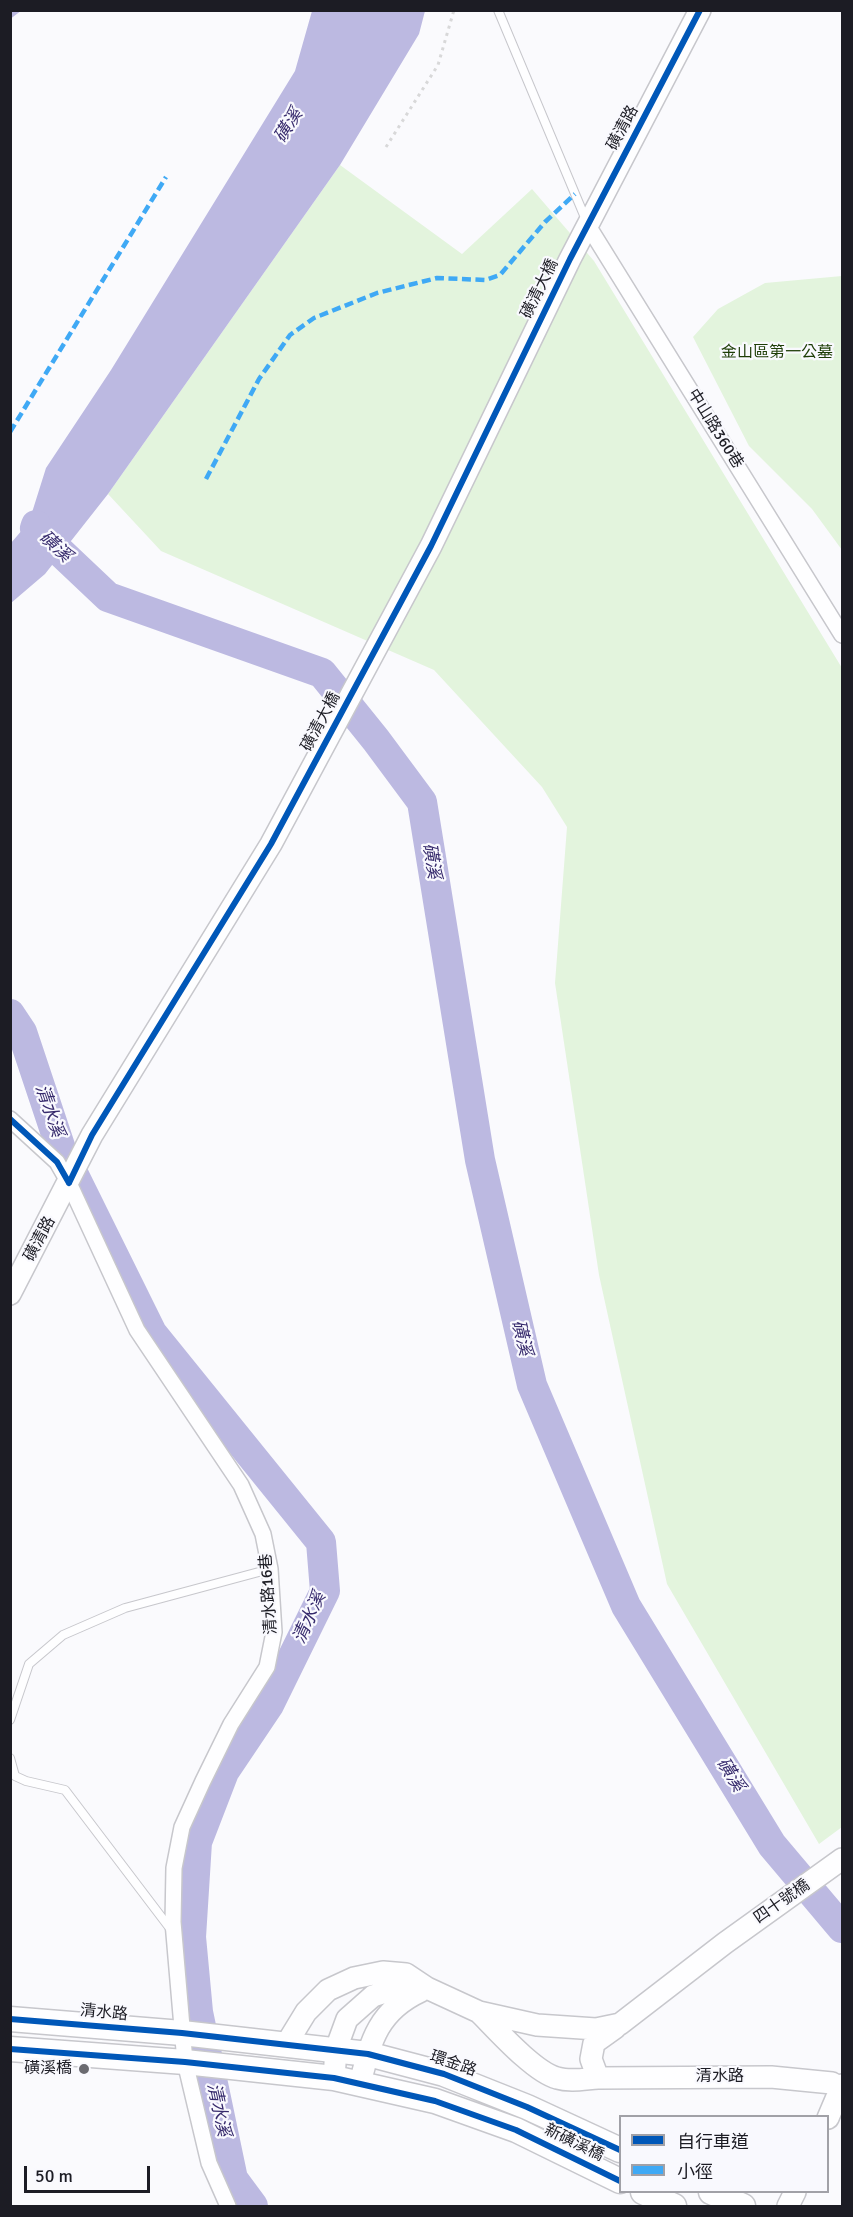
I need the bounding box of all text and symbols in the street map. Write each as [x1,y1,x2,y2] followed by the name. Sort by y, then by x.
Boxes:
[603,102,643,154] street label: 磺清路
[270,105,308,147] water label: 磺溪
[517,256,563,322] street label: 磺清大橋
[721,343,833,363] park label: 金山區第一公墓
[683,386,747,472] street label: 中山路360巷
[34,527,76,567] water label: 磺溪
[298,689,344,755] street label: 磺清大橋
[418,842,444,880] water label: 磺溪
[30,1082,68,1140] water label: 清水溪
[20,1213,60,1265] street label: 磺清路
[506,1318,536,1358] water label: 磺溪
[257,1553,281,1635] street label: 清水路16巷
[289,1589,331,1647] water label: 清水溪
[711,1754,749,1796] water label: 磺溪
[750,1876,814,1928] street label: 四十號橋
[79,2001,129,2025] street label: 清水路
[427,2047,479,2081] street label: 環金路
[24,2059,72,2079] place label: 磺溪橋
[77,2062,91,2076] marker: 磺溪橋
[696,2067,744,2087] street label: 清水路
[202,2081,234,2139] water label: 清水溪
[619,2115,829,2193] legend
[541,2120,607,2166] street label: 新磺溪橋
[677,2131,749,2153] text: 自行車道
[27,2154,153,2192] scale bar
[677,2161,713,2183] text: 小徑
[35,2165,73,2187] text: 50 m

